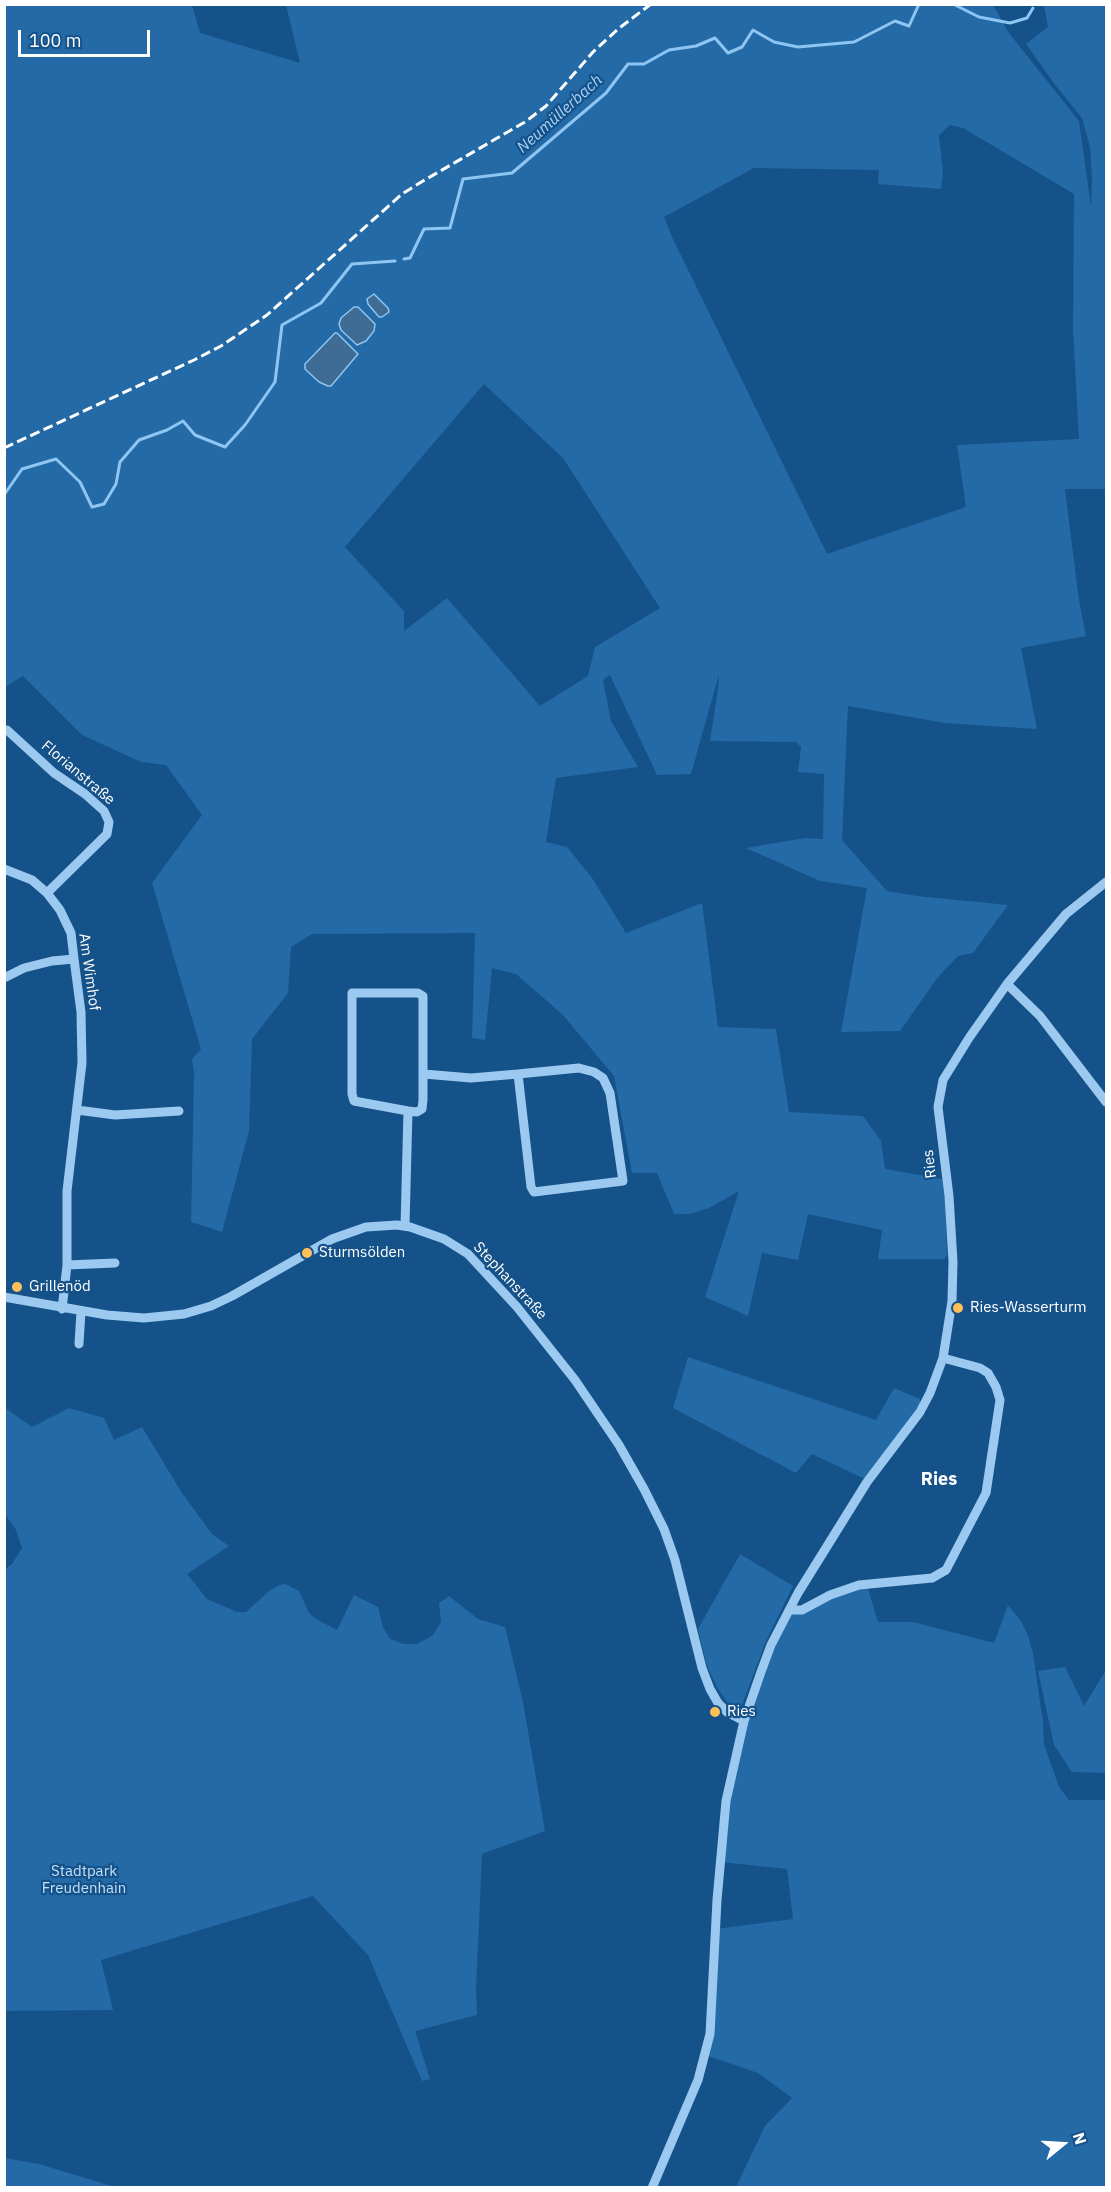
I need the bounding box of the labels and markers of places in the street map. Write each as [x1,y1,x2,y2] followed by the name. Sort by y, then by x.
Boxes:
[319,1244,405,1262] place label: Sturmsölden
[300,1246,314,1260] marker: Sturmsölden
[29,1278,91,1296] place label: Grillenöd
[10,1280,24,1294] marker: Grillenöd
[970,1299,1087,1317] place label: Ries-Wasserturm
[951,1301,965,1315] marker: Ries-Wasserturm
[727,1703,756,1721] place label: Ries
[708,1705,722,1719] marker: Ries

